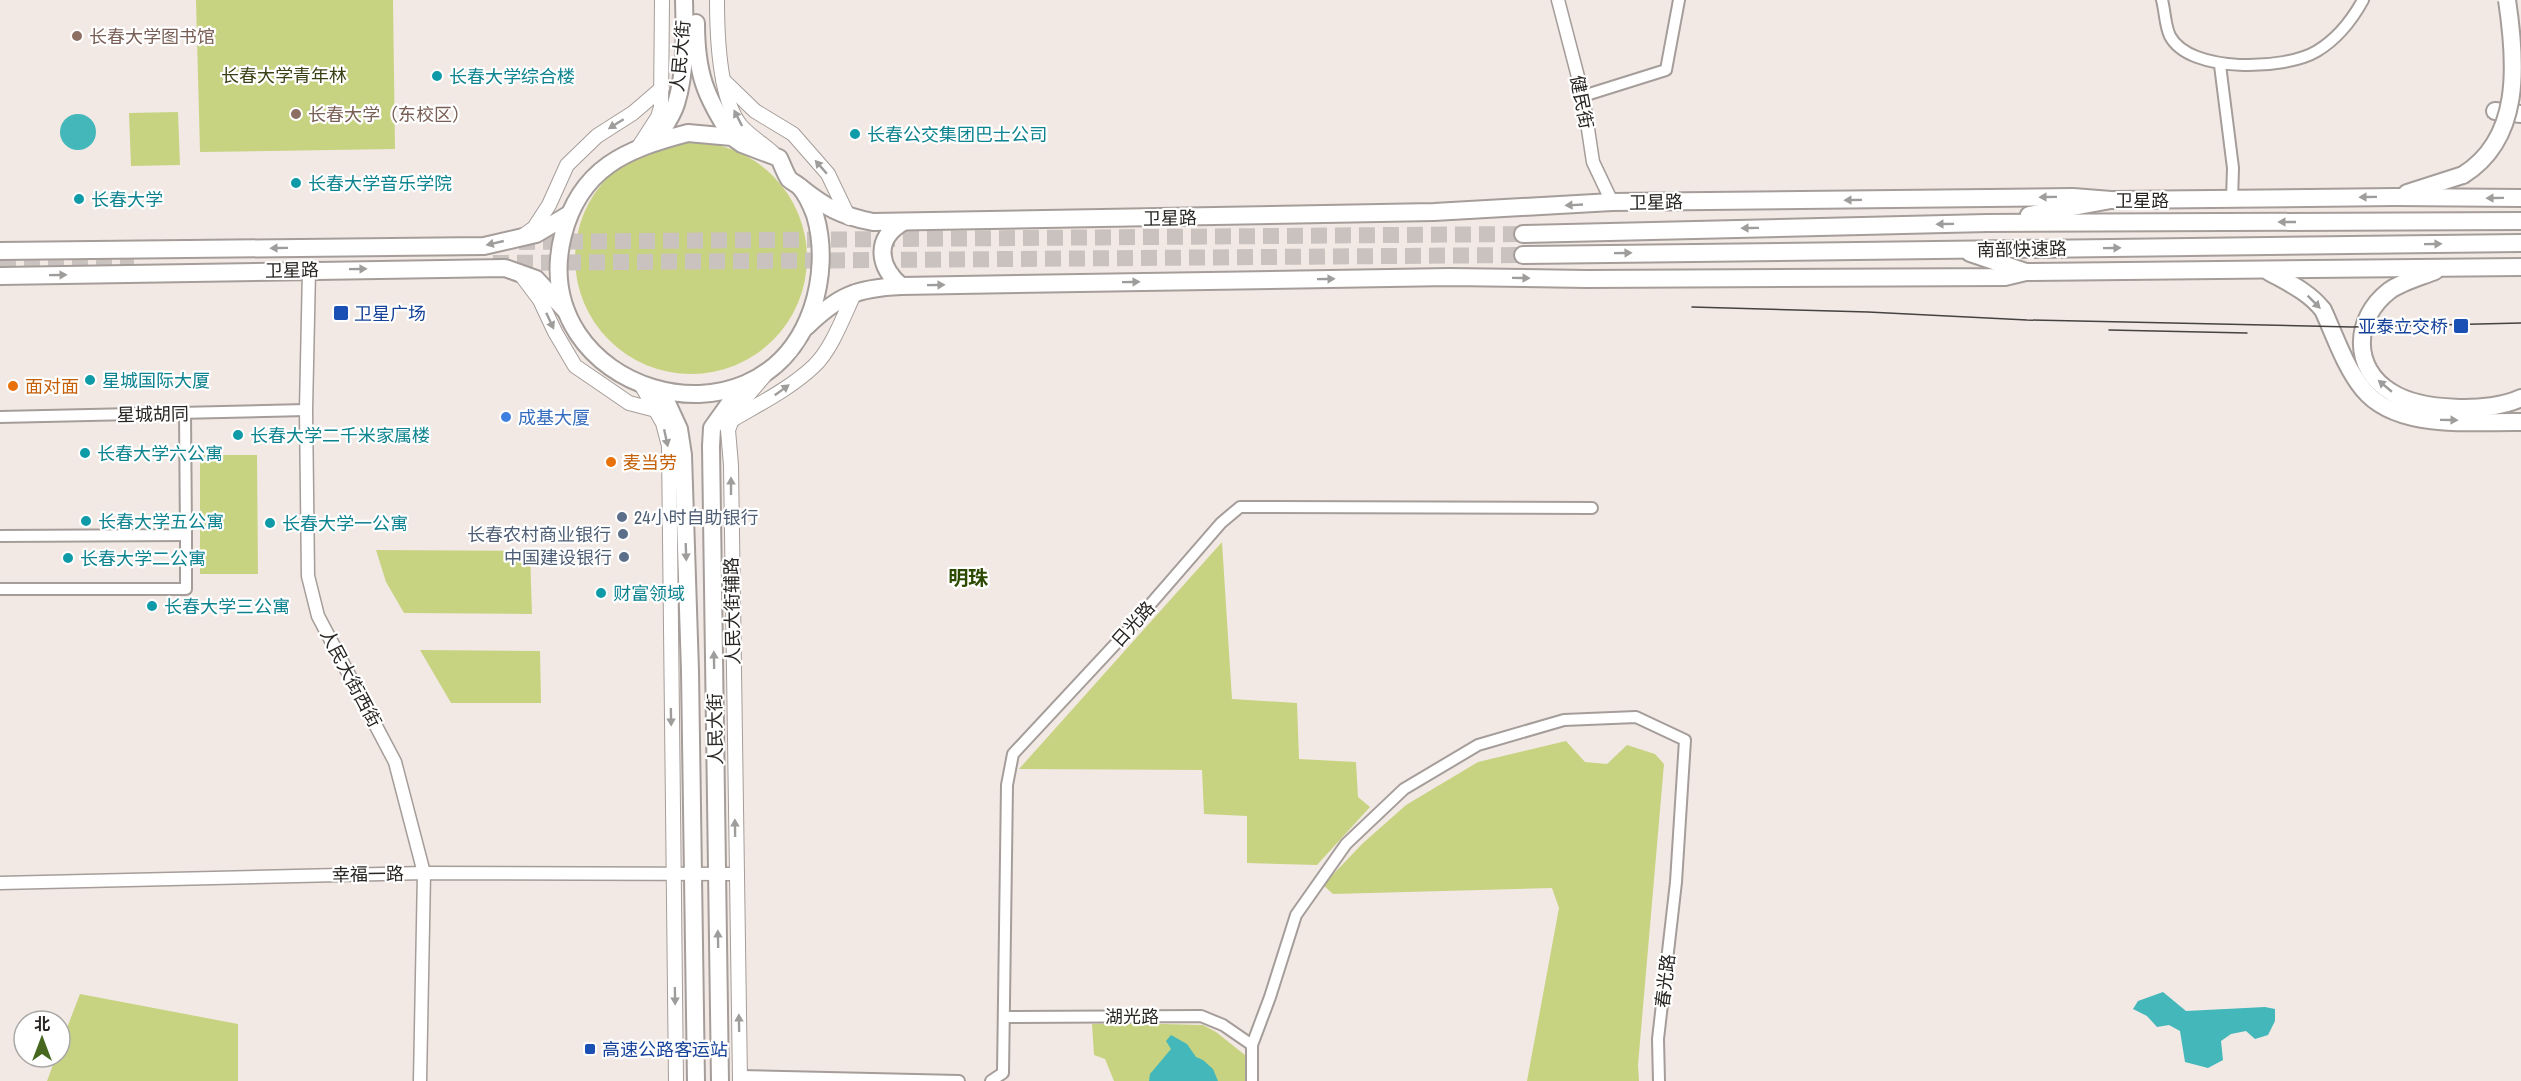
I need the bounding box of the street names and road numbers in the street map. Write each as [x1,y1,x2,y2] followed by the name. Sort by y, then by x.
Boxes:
[664,19,696,93] street label: 人民大街
[1565,73,1599,131] street label: 健民街
[2115,188,2169,213] street label: 卫星路
[1629,189,1683,215] street label: 卫星路
[1143,205,1197,231] street label: 卫星路
[1977,236,2067,262] street label: 南部快速路
[265,257,319,283] street label: 卫星路
[117,401,189,427] street label: 星城胡同
[719,557,745,665] street label: 人民大街辅路
[1106,596,1160,652] street label: 日光路
[315,624,387,732] street label: 人民大街西街
[702,693,728,765] street label: 人民大街
[332,861,404,887] street label: 幸福一路
[1649,953,1681,1009] street label: 春光路
[1105,1004,1159,1029] street label: 湖光路

